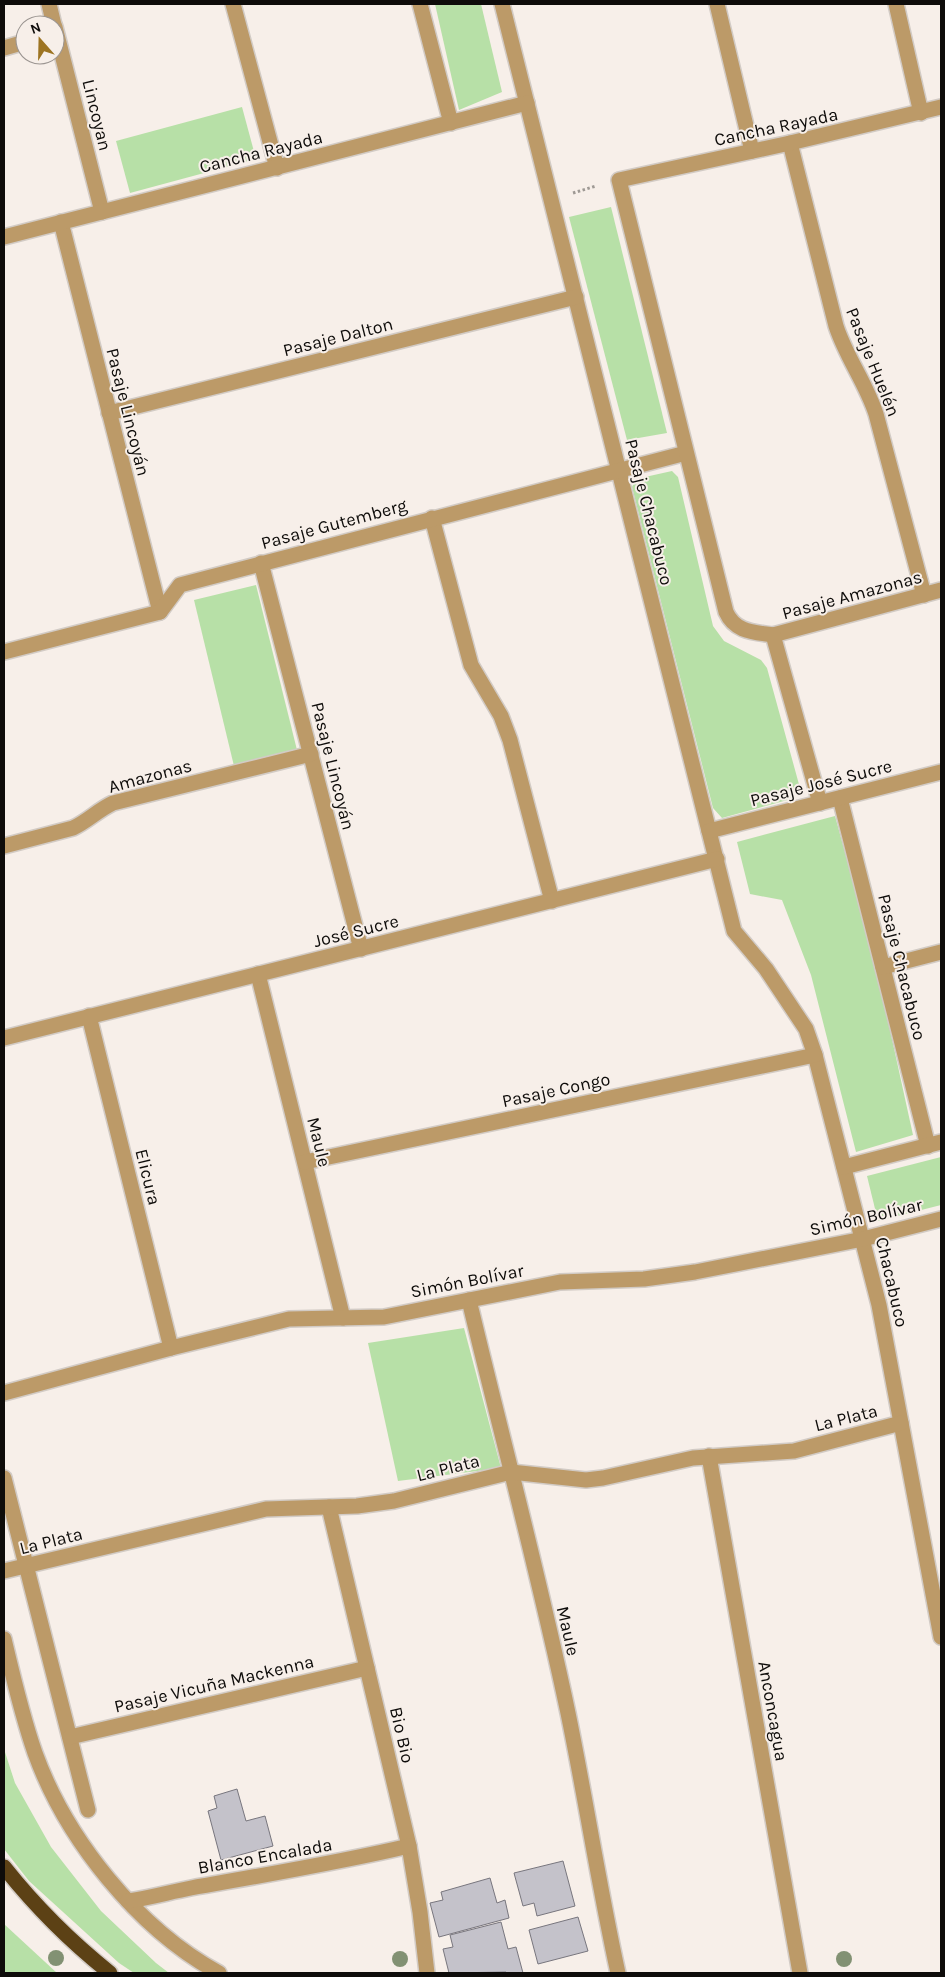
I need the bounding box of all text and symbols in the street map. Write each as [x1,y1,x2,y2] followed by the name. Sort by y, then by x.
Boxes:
[15,15,65,65] north arrow
[28,19,43,38] text: N
[78,77,116,153] street label: Lincoyan
[712,103,840,151] street label: Cancha Rayada
[197,126,325,178] street label: Cancha Rayada
[841,304,905,420] street label: Pasaje Huelén
[281,313,395,361] street label: Pasaje Dalton
[101,346,155,478] street label: Pasaje Lincoyán
[620,437,678,587] street label: Pasaje Chacabuco
[259,494,409,554] street label: Pasaje Gutemberg
[780,566,924,624] street label: Pasaje Amazonas
[306,700,360,832] street label: Pasaje Lincoyán
[106,754,194,798] street label: Amazonas
[748,755,894,811] street label: Pasaje José Sucre
[873,892,931,1042] street label: Pasaje Chacabuco
[311,910,401,952] street label: José Sucre
[500,1068,612,1112] street label: Pasaje Congo
[302,1115,336,1169] street label: Maule
[130,1147,166,1207] street label: Elicura
[808,1193,925,1241] street label: Simón Bolívar
[871,1235,913,1329] street label: Chacabuco
[408,1259,526,1303] street label: Simón Bolívar
[812,1400,880,1436] street label: La Plata
[414,1450,482,1486] street label: La Plata
[17,1523,85,1559] street label: La Plata
[552,1604,584,1658] street label: Maule
[112,1650,316,1718] street label: Pasaje Vicuña Mackenna
[753,1659,793,1763] street label: Anconcagua
[385,1705,419,1765] street label: Bio Bio
[196,1833,334,1879] street label: Blanco Encalada

